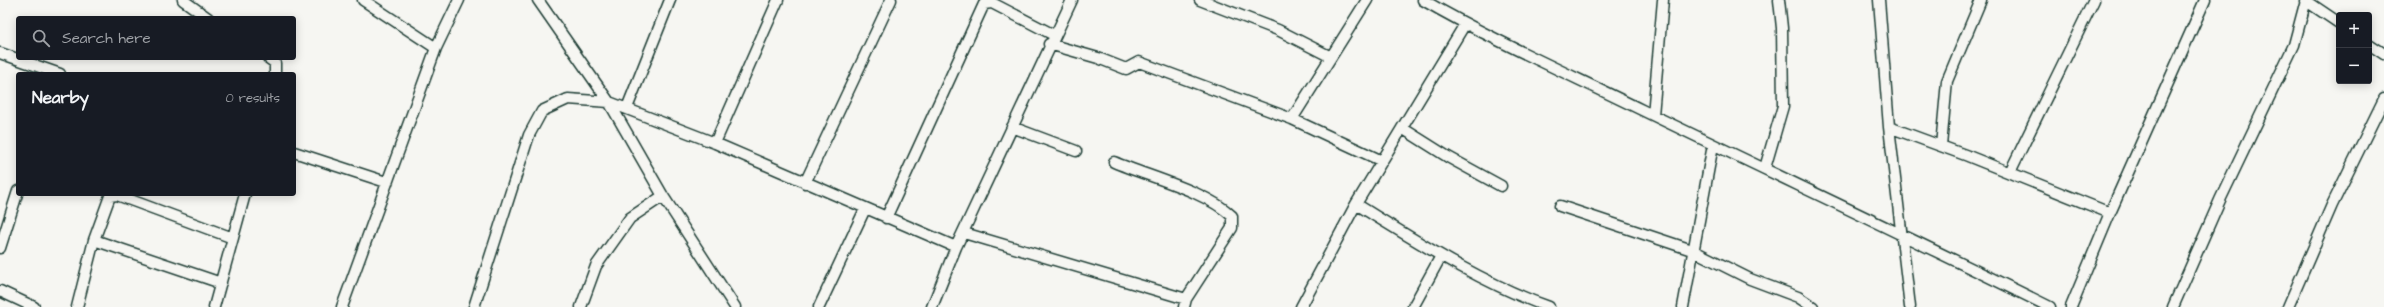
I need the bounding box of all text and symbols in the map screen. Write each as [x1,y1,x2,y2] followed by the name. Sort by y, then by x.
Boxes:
[2336,12,2372,84] map controls
[2336,12,2372,48] button: +
[16,16,296,60] search box
[30,27,52,49] icon: search
[62,28,151,49] text: Search here
[2336,48,2372,84] button: −
[32,86,89,110] text: Nearby
[225,89,280,107] text: 0 results

